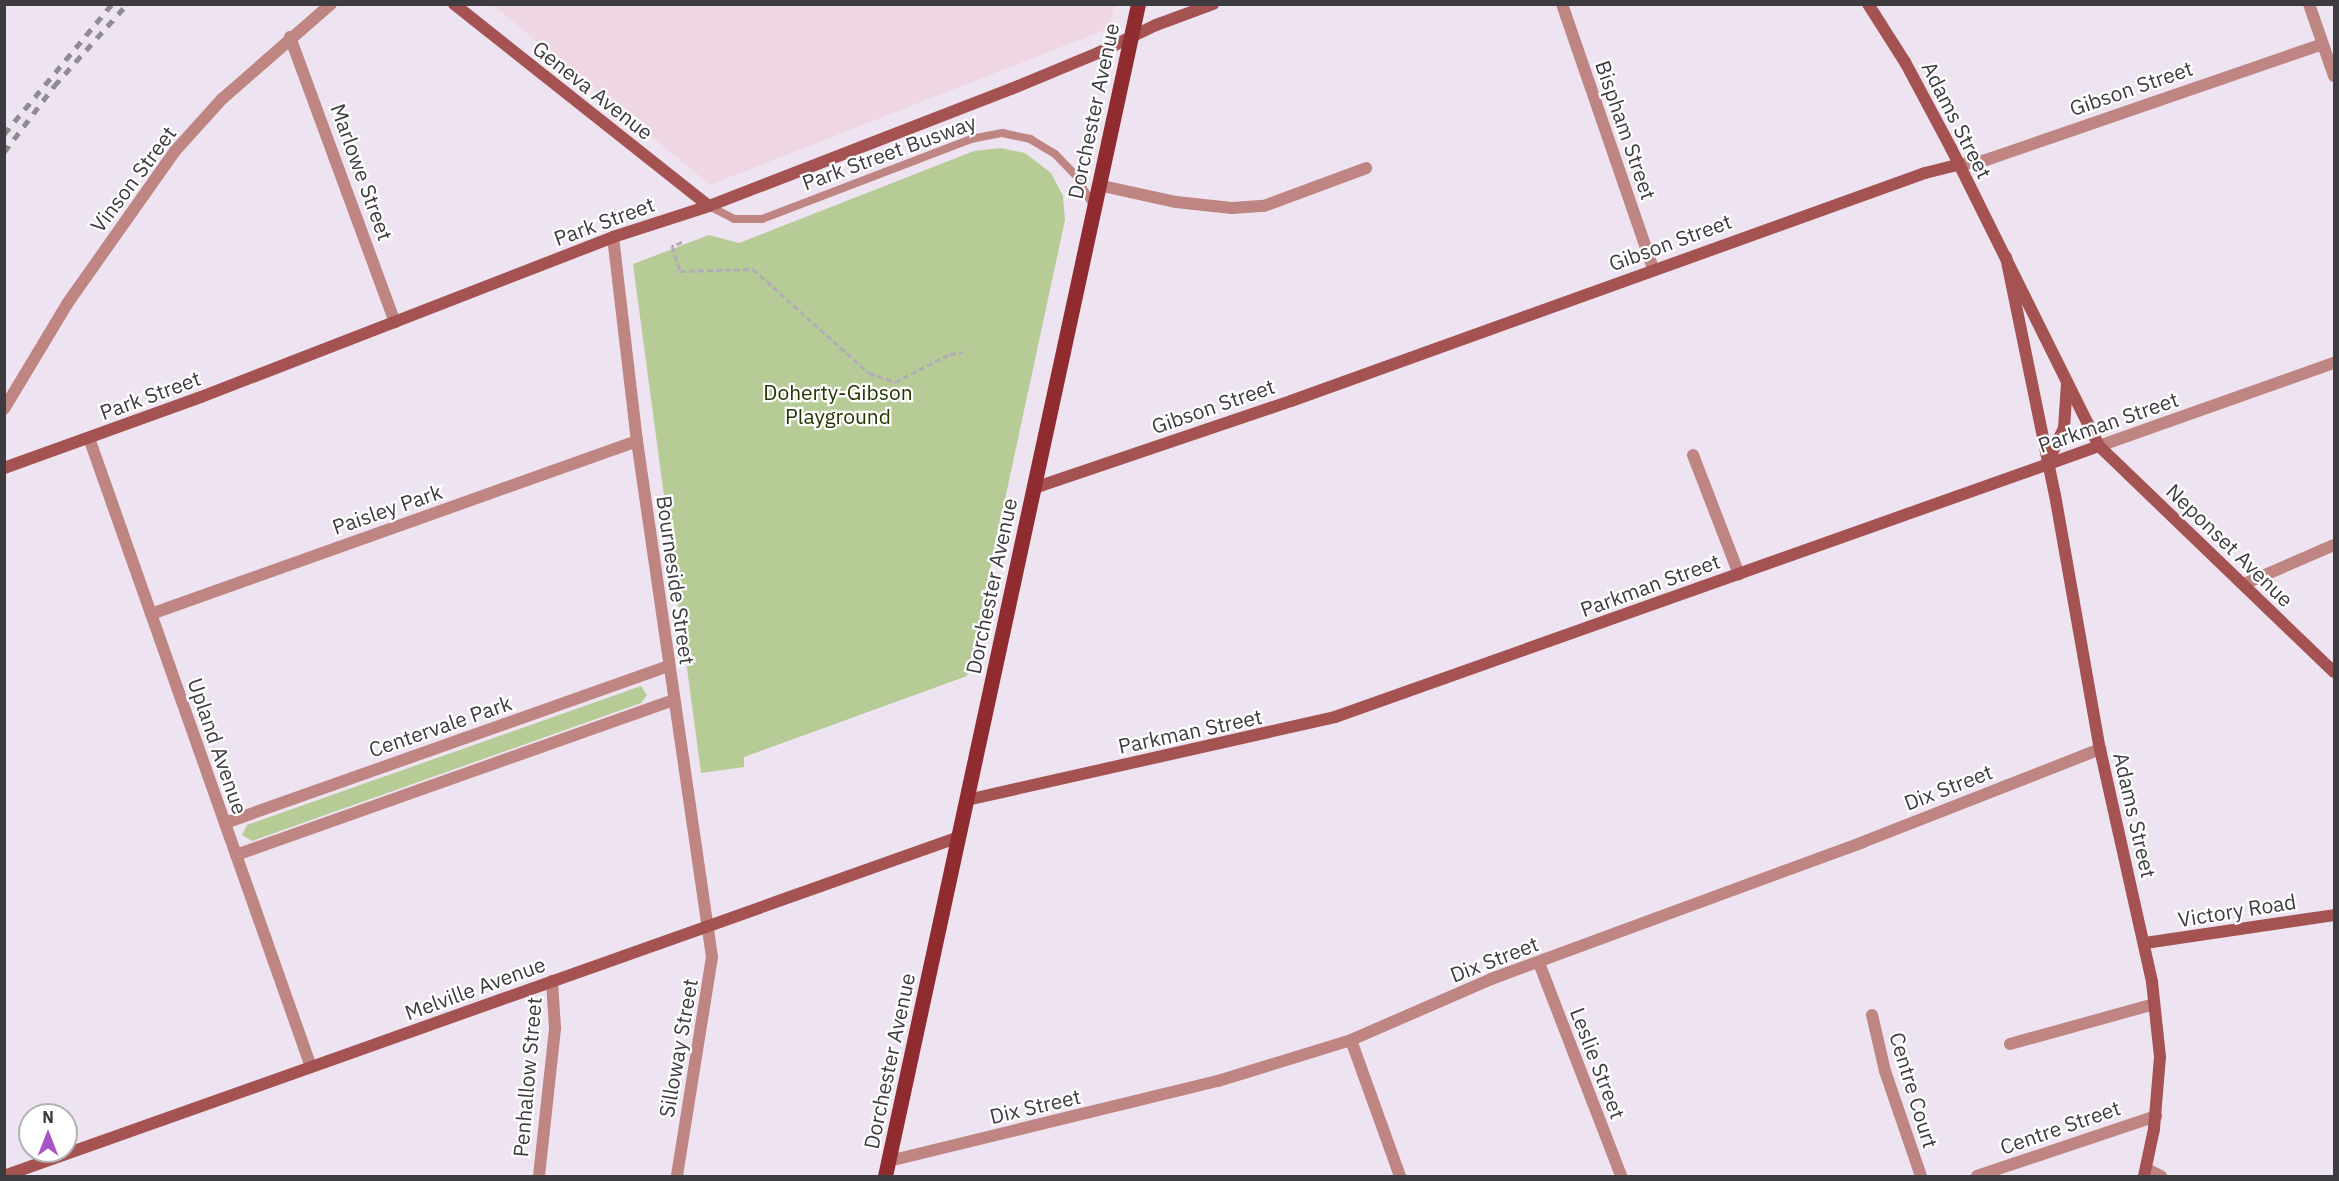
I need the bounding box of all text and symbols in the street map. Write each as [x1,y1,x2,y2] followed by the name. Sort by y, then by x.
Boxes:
[1062,21,1124,201] street label: Dorchester Avenue
[528,35,658,145] street label: Geneva Avenue
[2066,55,2196,121] street label: Gibson Street
[1590,57,1662,203] street label: Bispham Street
[1917,57,1997,183] street label: Adams Street
[326,100,398,244] street label: Marlowe Street
[799,109,979,195] street label: Park Street Busway
[85,121,181,237] street label: Vinson Street
[550,191,658,251] street label: Park Street
[1605,208,1735,276] street label: Gibson Street
[96,365,204,425] street label: Park Street
[1148,373,1278,439] street label: Gibson Street
[763,379,913,429] park label: Doherty-Gibson Playground
[2035,386,2181,458] street label: Parkman Street
[329,478,445,540] street label: Paisley Park
[2161,478,2299,612] street label: Neponset Avenue
[652,494,700,666] street label: Bourneside Street
[960,496,1022,676] street label: Dorchester Avenue
[1577,548,1723,622] street label: Parkman Street
[183,675,253,817] street label: Upland Avenue
[365,690,515,762] street label: Centervale Park
[1116,703,1264,759] street label: Parkman Street
[2108,750,2162,880] street label: Adams Street
[1900,759,1996,815] street label: Dix Street
[2176,888,2298,932] street label: Victory Road
[1446,931,1542,987] street label: Dix Street
[401,951,549,1025] street label: Melville Avenue
[858,971,920,1151] street label: Dorchester Avenue
[653,977,703,1119] street label: Silloway Street
[507,996,547,1158] street label: Penhallow Street
[1565,1004,1631,1122] street label: Leslie Street
[1884,1029,1944,1151] street label: Centre Court
[987,1083,1083,1129] street label: Dix Street
[1997,1095,2123,1159] street label: Centre Street
[18,1103,78,1163] north arrow
[42,1107,54,1127] text: N

